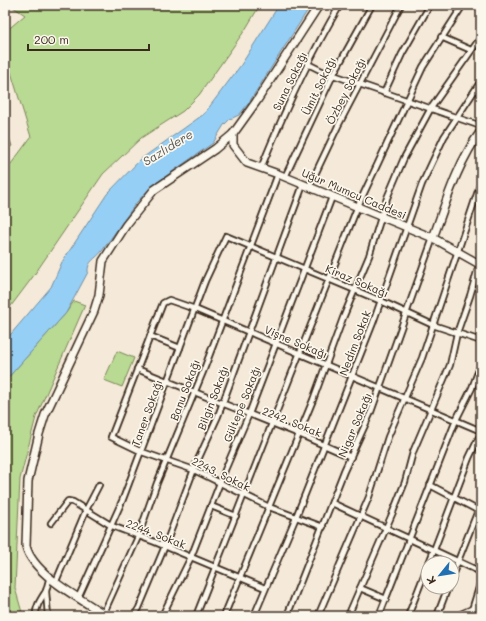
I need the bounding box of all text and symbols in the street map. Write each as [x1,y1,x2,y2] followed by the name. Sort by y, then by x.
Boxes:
[28,26,149,52] scale bar
[34,31,69,47] text: 200 m
[269,49,310,113] street label: Suna Sokağı
[298,54,339,117] street label: Ümit Sokağı
[322,55,369,127] street label: Özbey Sokağı
[139,125,196,169] water label: Sazlıdere
[299,165,409,222] street label: Uğur Mumcu Caddesi
[323,260,391,301] street label: Kiraz Sokağı
[335,308,374,378] street label: Nedim Sokak
[262,321,330,362] street label: Vişne Sokağı
[166,357,203,423] street label: Banu Sokağı
[219,363,264,444] street label: Gültepe Sokağı
[193,364,232,432] street label: Bilgin Sokağı
[127,377,166,448] street label: Taner Sokağı
[334,390,375,459] street label: Nigar Sokağı
[260,403,324,440] street label: 2242. Sokak
[190,453,253,494] street label: 2243. Sokak
[124,515,189,552] street label: 2244. Sokak
[420,555,460,595] north arrow
[423,573,439,587] text: K

